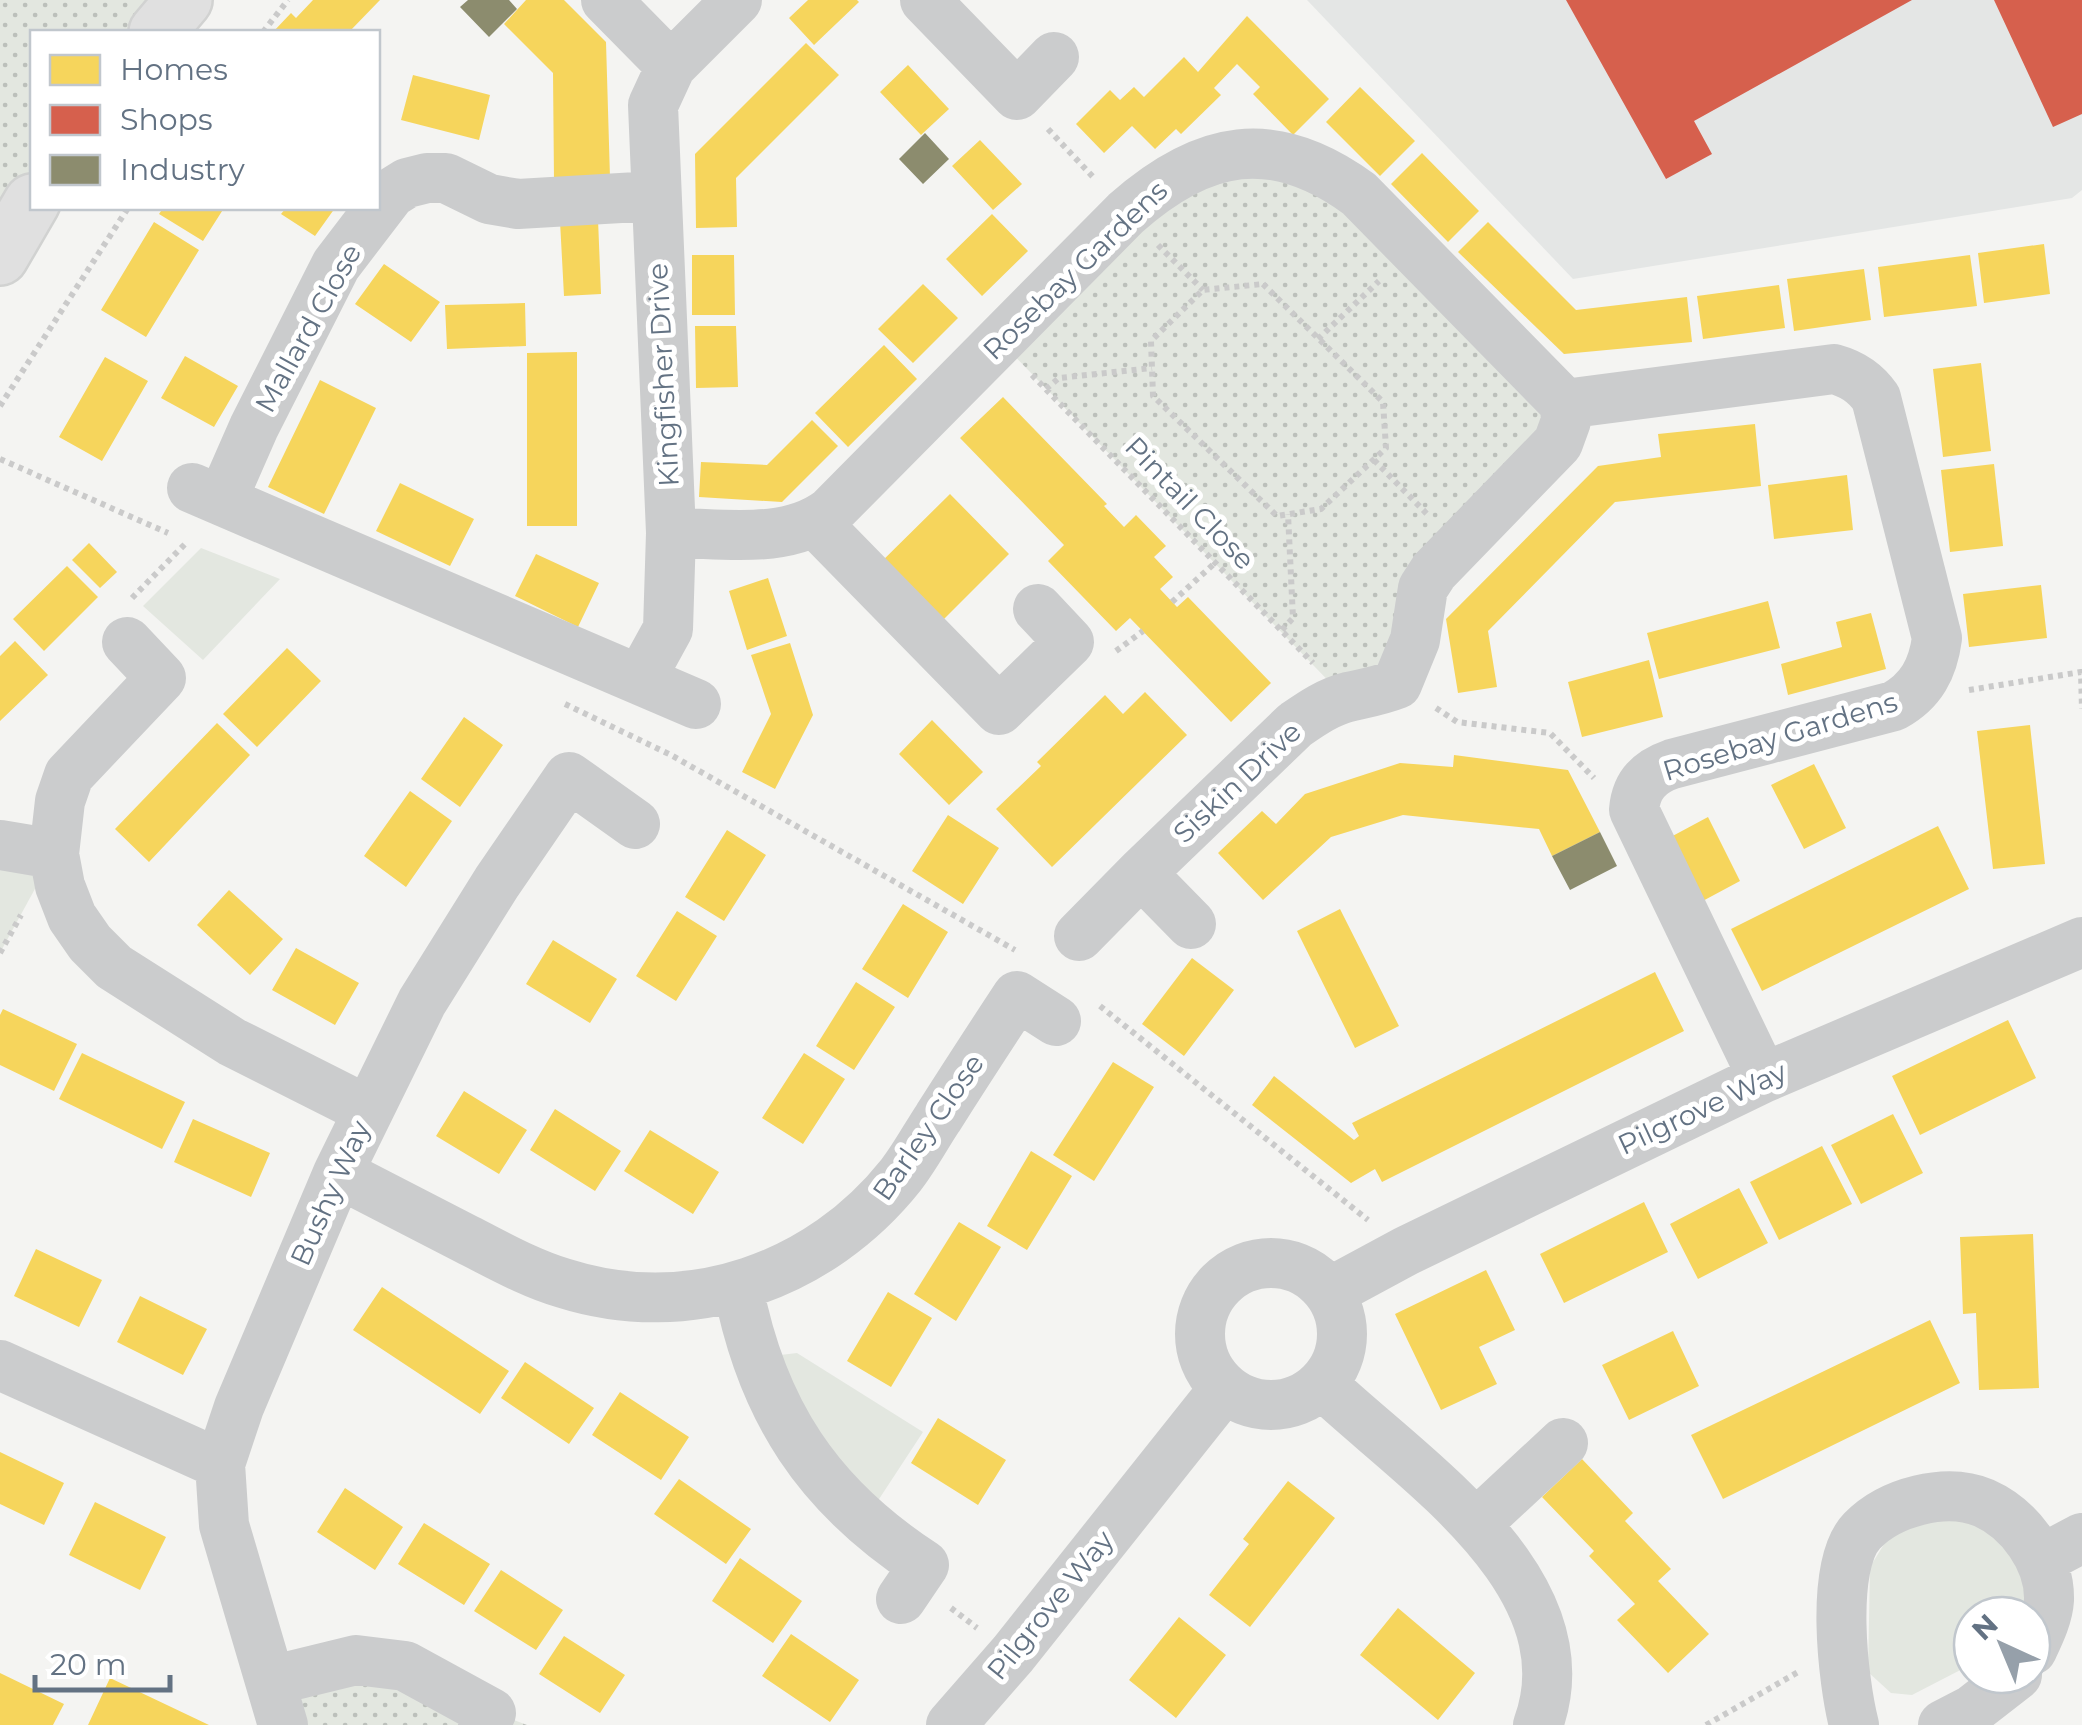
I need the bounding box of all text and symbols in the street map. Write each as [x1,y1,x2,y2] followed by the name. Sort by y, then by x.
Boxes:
[30,30,380,210] legend
[120,51,228,88] text: Homes
[120,101,213,138] text: Shops
[120,151,245,188] text: Industry
[976,173,1174,367] street label: Rosebay Gardens
[248,238,368,418] street label: Mallard Close
[640,262,686,488] street label: Kingfisher Drive
[1118,429,1262,577] street label: Pintail Close
[1659,684,1901,788] street label: Rosebay Gardens
[1166,714,1308,850] street label: Siskin Drive
[865,1047,991,1207] street label: Barley Close
[1612,1054,1792,1162] street label: Pilgrove Way
[283,1114,377,1271] street label: Bushy Way
[979,1523,1121,1686] street label: Pilgrove Way
[1952,1595,2052,1695] north arrow
[1965,1607,2005,1647] text: N
[35,1630,170,1692] scale bar
[50,1646,127,1683] text: 20 m

